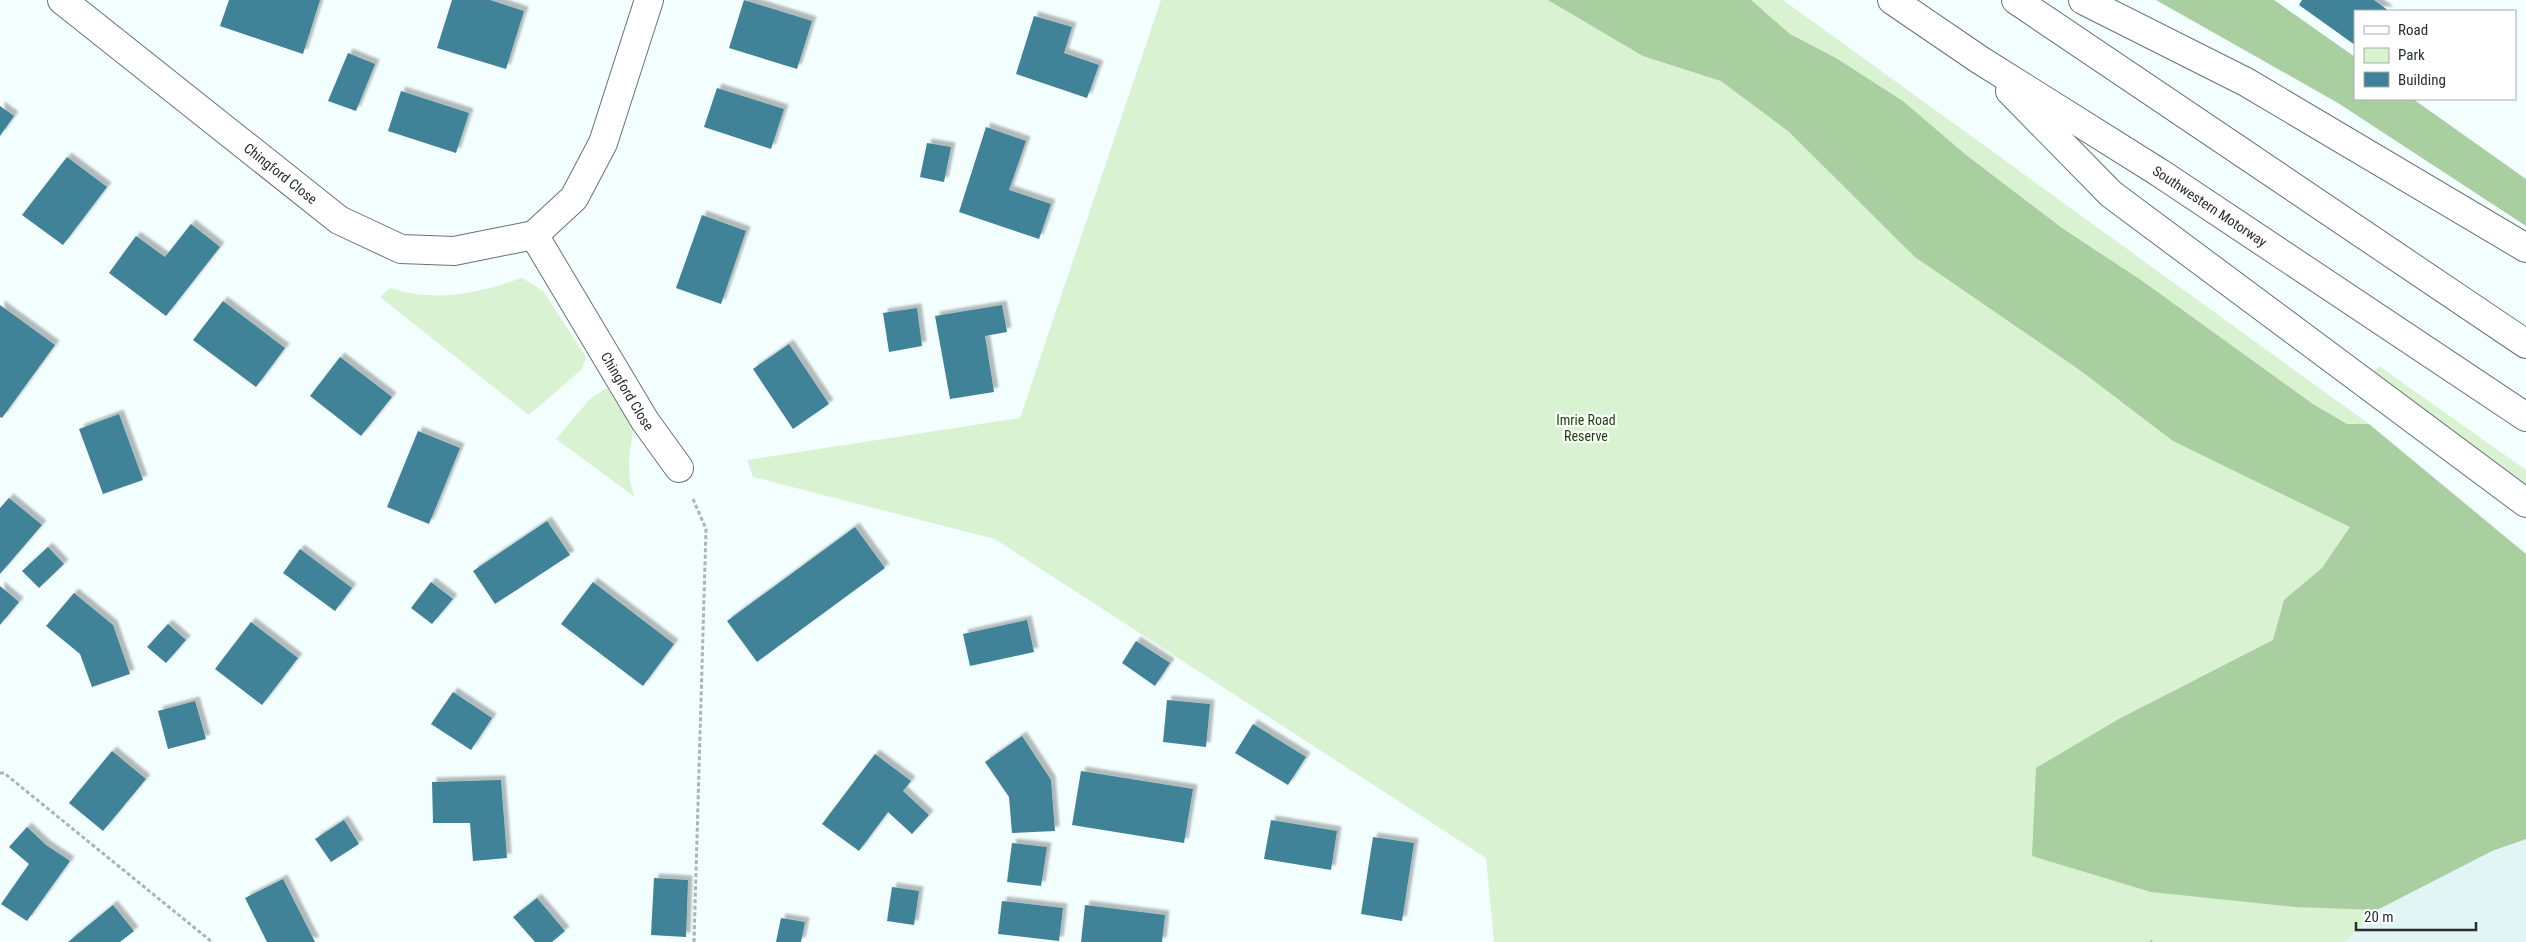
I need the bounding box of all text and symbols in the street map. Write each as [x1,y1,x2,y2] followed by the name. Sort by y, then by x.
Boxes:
[2354,10,2516,100] legend
[2398,21,2428,39] text: Road
[2398,46,2425,64] text: Park
[2398,71,2446,89] text: Building
[241,140,320,208] street label: Chingford Close
[2150,163,2270,250] street label: Southwestern Motorway
[598,349,657,434] street label: Chingford Close
[1556,412,1616,444] park label: Imrie Road Reserve
[2356,900,2476,932] scale bar
[2364,908,2394,926] text: 20 m

